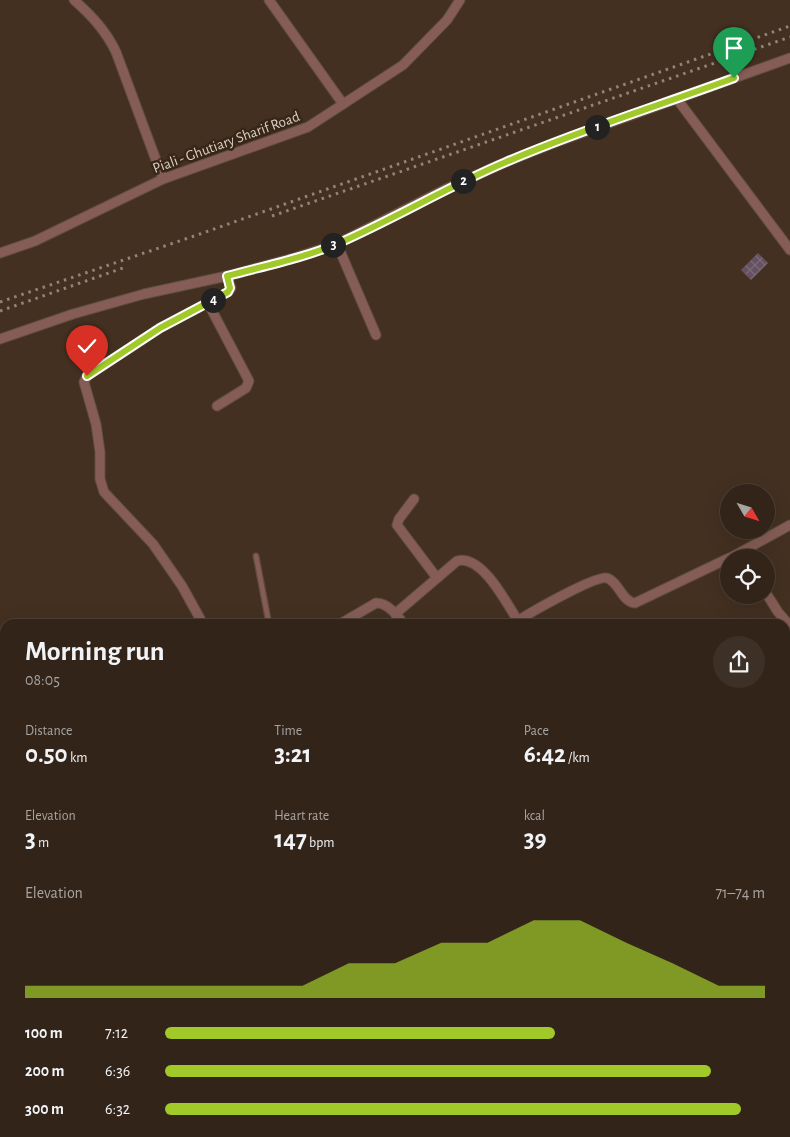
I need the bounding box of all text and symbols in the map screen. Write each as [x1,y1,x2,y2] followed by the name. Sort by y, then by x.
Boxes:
[713,27,755,78] pin
[720,34,748,62] icon: arrive
[151,109,302,176] street label: Piali - Ghutiary Sharif Road
[584,114,610,140] pin: 1
[595,120,600,134] text: 1
[450,168,476,194] pin: 2
[460,174,467,188] text: 2
[320,232,346,258] pin: 3
[330,238,337,252] text: 3
[200,288,226,312] pin: 4
[210,293,217,307] text: 4
[66,325,108,376] pin
[73,332,101,360] icon: check
[720,484,775,539] north arrow
[720,484,775,604] map controls
[720,549,775,604] button: locate
[713,636,765,688] button: share
[25,638,165,666] text: Morning run
[25,672,60,688] text: 08:05
[25,724,72,738] text: Distance
[274,724,302,738] text: Time
[524,724,549,738] text: Pace
[25,742,68,767] text: 0.50
[274,742,312,767] text: 3:21
[524,742,566,767] text: 6:42
[68,751,87,765] text: km
[566,751,590,765] text: /km
[25,809,76,823] text: Elevation
[274,809,329,823] text: Heart rate
[524,809,545,823] text: kcal
[25,827,36,852] text: 3
[274,827,307,852] text: 147
[524,827,547,852] text: 39
[36,836,49,850] text: m
[307,836,334,850] text: bpm
[25,885,83,901] text: Elevation
[715,885,765,901] text: 71–74 m
[25,1025,63,1041] text: 100 m
[105,1025,128,1041] text: 7:12
[25,1063,65,1079] text: 200 m
[105,1063,130,1079] text: 6:36
[25,1101,64,1117] text: 300 m
[105,1101,130,1117] text: 6:32

